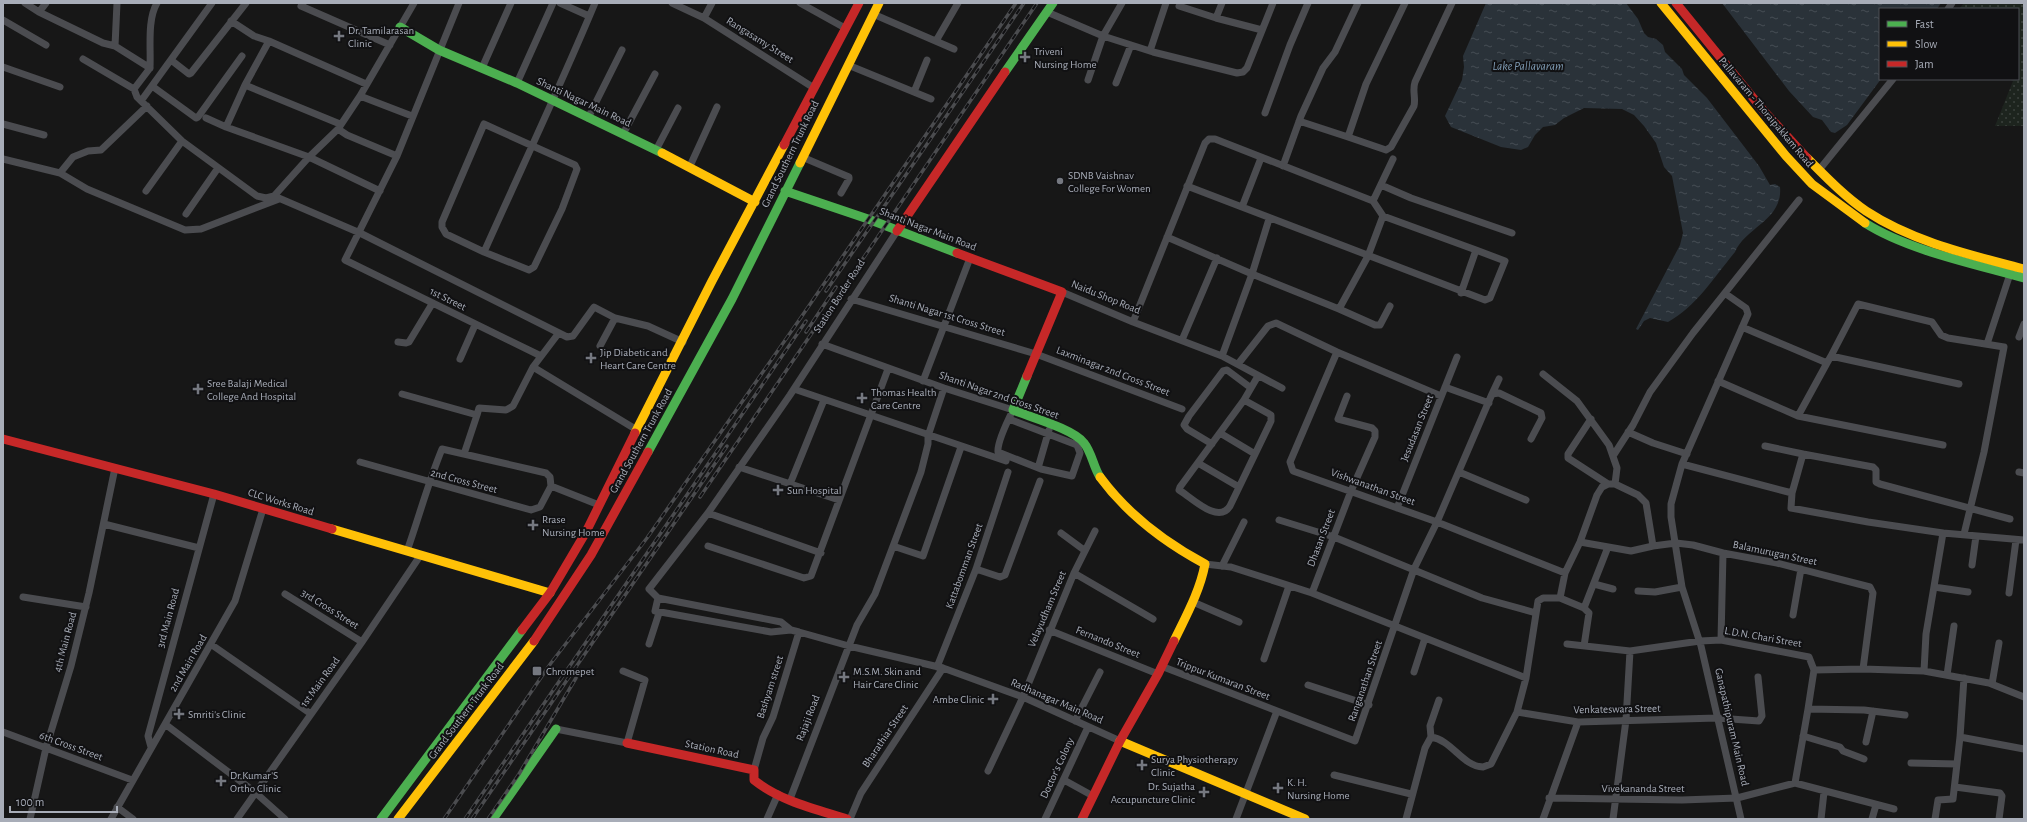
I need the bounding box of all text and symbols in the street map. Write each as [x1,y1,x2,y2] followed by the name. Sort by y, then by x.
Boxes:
[1879,8,2019,80] legend
[724,15,796,65] street label: Rangasamy Street
[1915,18,1934,30] text: Fast
[348,25,414,49] place label: Dr. Tamilarasan Clinic
[333,30,345,42] marker: Dr. Tamilarasan Clinic
[1915,38,1937,50] text: Slow
[1034,46,1097,70] place label: Triveni Nursing Home
[1019,51,1031,63] marker: Triveni Nursing Home
[1717,55,1815,169] street label: Pallavaram - Thoraipakkam Road
[1915,58,1934,70] text: Jam
[1492,60,1564,72] water label: Lake Pallavaram
[535,75,633,129] street label: Shanti Nagar Main Road
[759,99,821,209] street label: Grand Southern Trunk Road
[1068,170,1151,194] place label: SDNB Vaishnav College For Women
[1055,176,1065,186] marker: SDNB Vaishnav College For Women
[878,205,978,253] street label: Shanti Nagar Main Road
[811,257,867,335] street label: Station Border Road
[1070,278,1142,316] street label: Naidu Shop Road
[428,285,468,313] street label: 1st Street
[888,292,1007,338] street label: Shanti Nagar 1st Cross Street
[1055,344,1172,398] street label: Laxminagar 2nd Cross Street
[600,347,676,371] place label: Jip Diabetic and Heart Care Centre
[585,352,597,364] marker: Jip Diabetic and Heart Care Centre
[938,369,1061,421] street label: Shanti Nagar 2nd Cross Street
[207,378,296,402] place label: Sree Balaji Medical College And Hospital
[192,383,204,395] marker: Sree Balaji Medical College And Hospital
[608,387,674,495] street label: Grand Southern Trunk Road
[871,387,936,411] place label: Thomas Health Care Centre
[856,392,868,404] marker: Thomas Health Care Centre
[1399,393,1436,463] street label: Jesudasan Street
[429,467,499,495] street label: 2nd Cross Street
[1329,467,1417,508] street label: Vishwanathan Street
[772,484,784,496] marker: Sun Hospital
[787,485,842,496] place label: Sun Hospital
[247,487,316,517] street label: CLC Works Road
[1305,507,1337,568] street label: Dhasan Street
[542,514,605,538] place label: Rrase Nursing Home
[527,519,539,531] marker: Rrase Nursing Home
[943,521,985,610] street label: Kattabomman Street
[1732,539,1819,567] street label: Balamurugan Street
[1026,569,1068,649] street label: Velayudham Street
[155,587,181,649] street label: 3rd Main Road
[299,587,361,631] street label: 3rd Cross Street
[52,610,78,673] street label: 4th Main Road
[1074,624,1142,660] street label: Fernando Street
[1724,625,1803,649] street label: L.D.N. Chari Street
[167,632,209,693] street label: 2nd Main Road
[1346,639,1384,723] street label: Ranganathan Street
[755,654,785,720] street label: Bashyam street
[298,655,342,709] street label: 1st Main Road
[1174,656,1272,702] street label: Trippur Kumaran Street
[426,661,506,761] street label: Grand Southern Trunk Road
[531,665,543,677] marker: Chromepet
[546,666,595,677] place label: Chromepet
[853,666,921,690] place label: M.S.M. Skin and Hair Care Clinic
[1713,667,1751,787] street label: Ganapathipuram Main Road
[838,671,850,683] marker: M.S.M. Skin and Hair Care Clinic
[1009,677,1105,726] street label: Radhanagar Main Road
[794,693,822,742] street label: Rajaji Road
[987,693,999,705] marker: Ambe Clinic
[933,694,985,705] place label: Ambe Clinic
[860,702,910,769] street label: Bharathiar Street
[1573,703,1661,715] street label: Venkateswara Street
[173,708,185,720] marker: Smriti's Clinic
[188,709,246,720] place label: Smriti's Clinic
[38,729,105,763] street label: 6th Cross Street
[1038,736,1076,800] street label: Doctor's Colony
[684,738,740,760] street label: Station Road
[1151,754,1238,778] place label: Surya Physiotherapy Clinic
[1136,759,1148,771] marker: Surya Physiotherapy Clinic
[230,770,281,794] place label: Dr.Kumar'S Ortho Clinic
[215,775,227,787] marker: Dr.Kumar'S Ortho Clinic
[1287,777,1350,801] place label: K. H. Nursing Home
[1111,781,1196,805] place label: Dr. Sujatha Accupuncture Clinic
[1272,782,1284,794] marker: K. H. Nursing Home
[1601,783,1685,794] street label: Vivekananda Street
[1198,786,1210,798] marker: Dr. Sujatha Accupuncture Clinic
[10,788,117,814] scale bar
[16,796,44,808] text: 100 m

